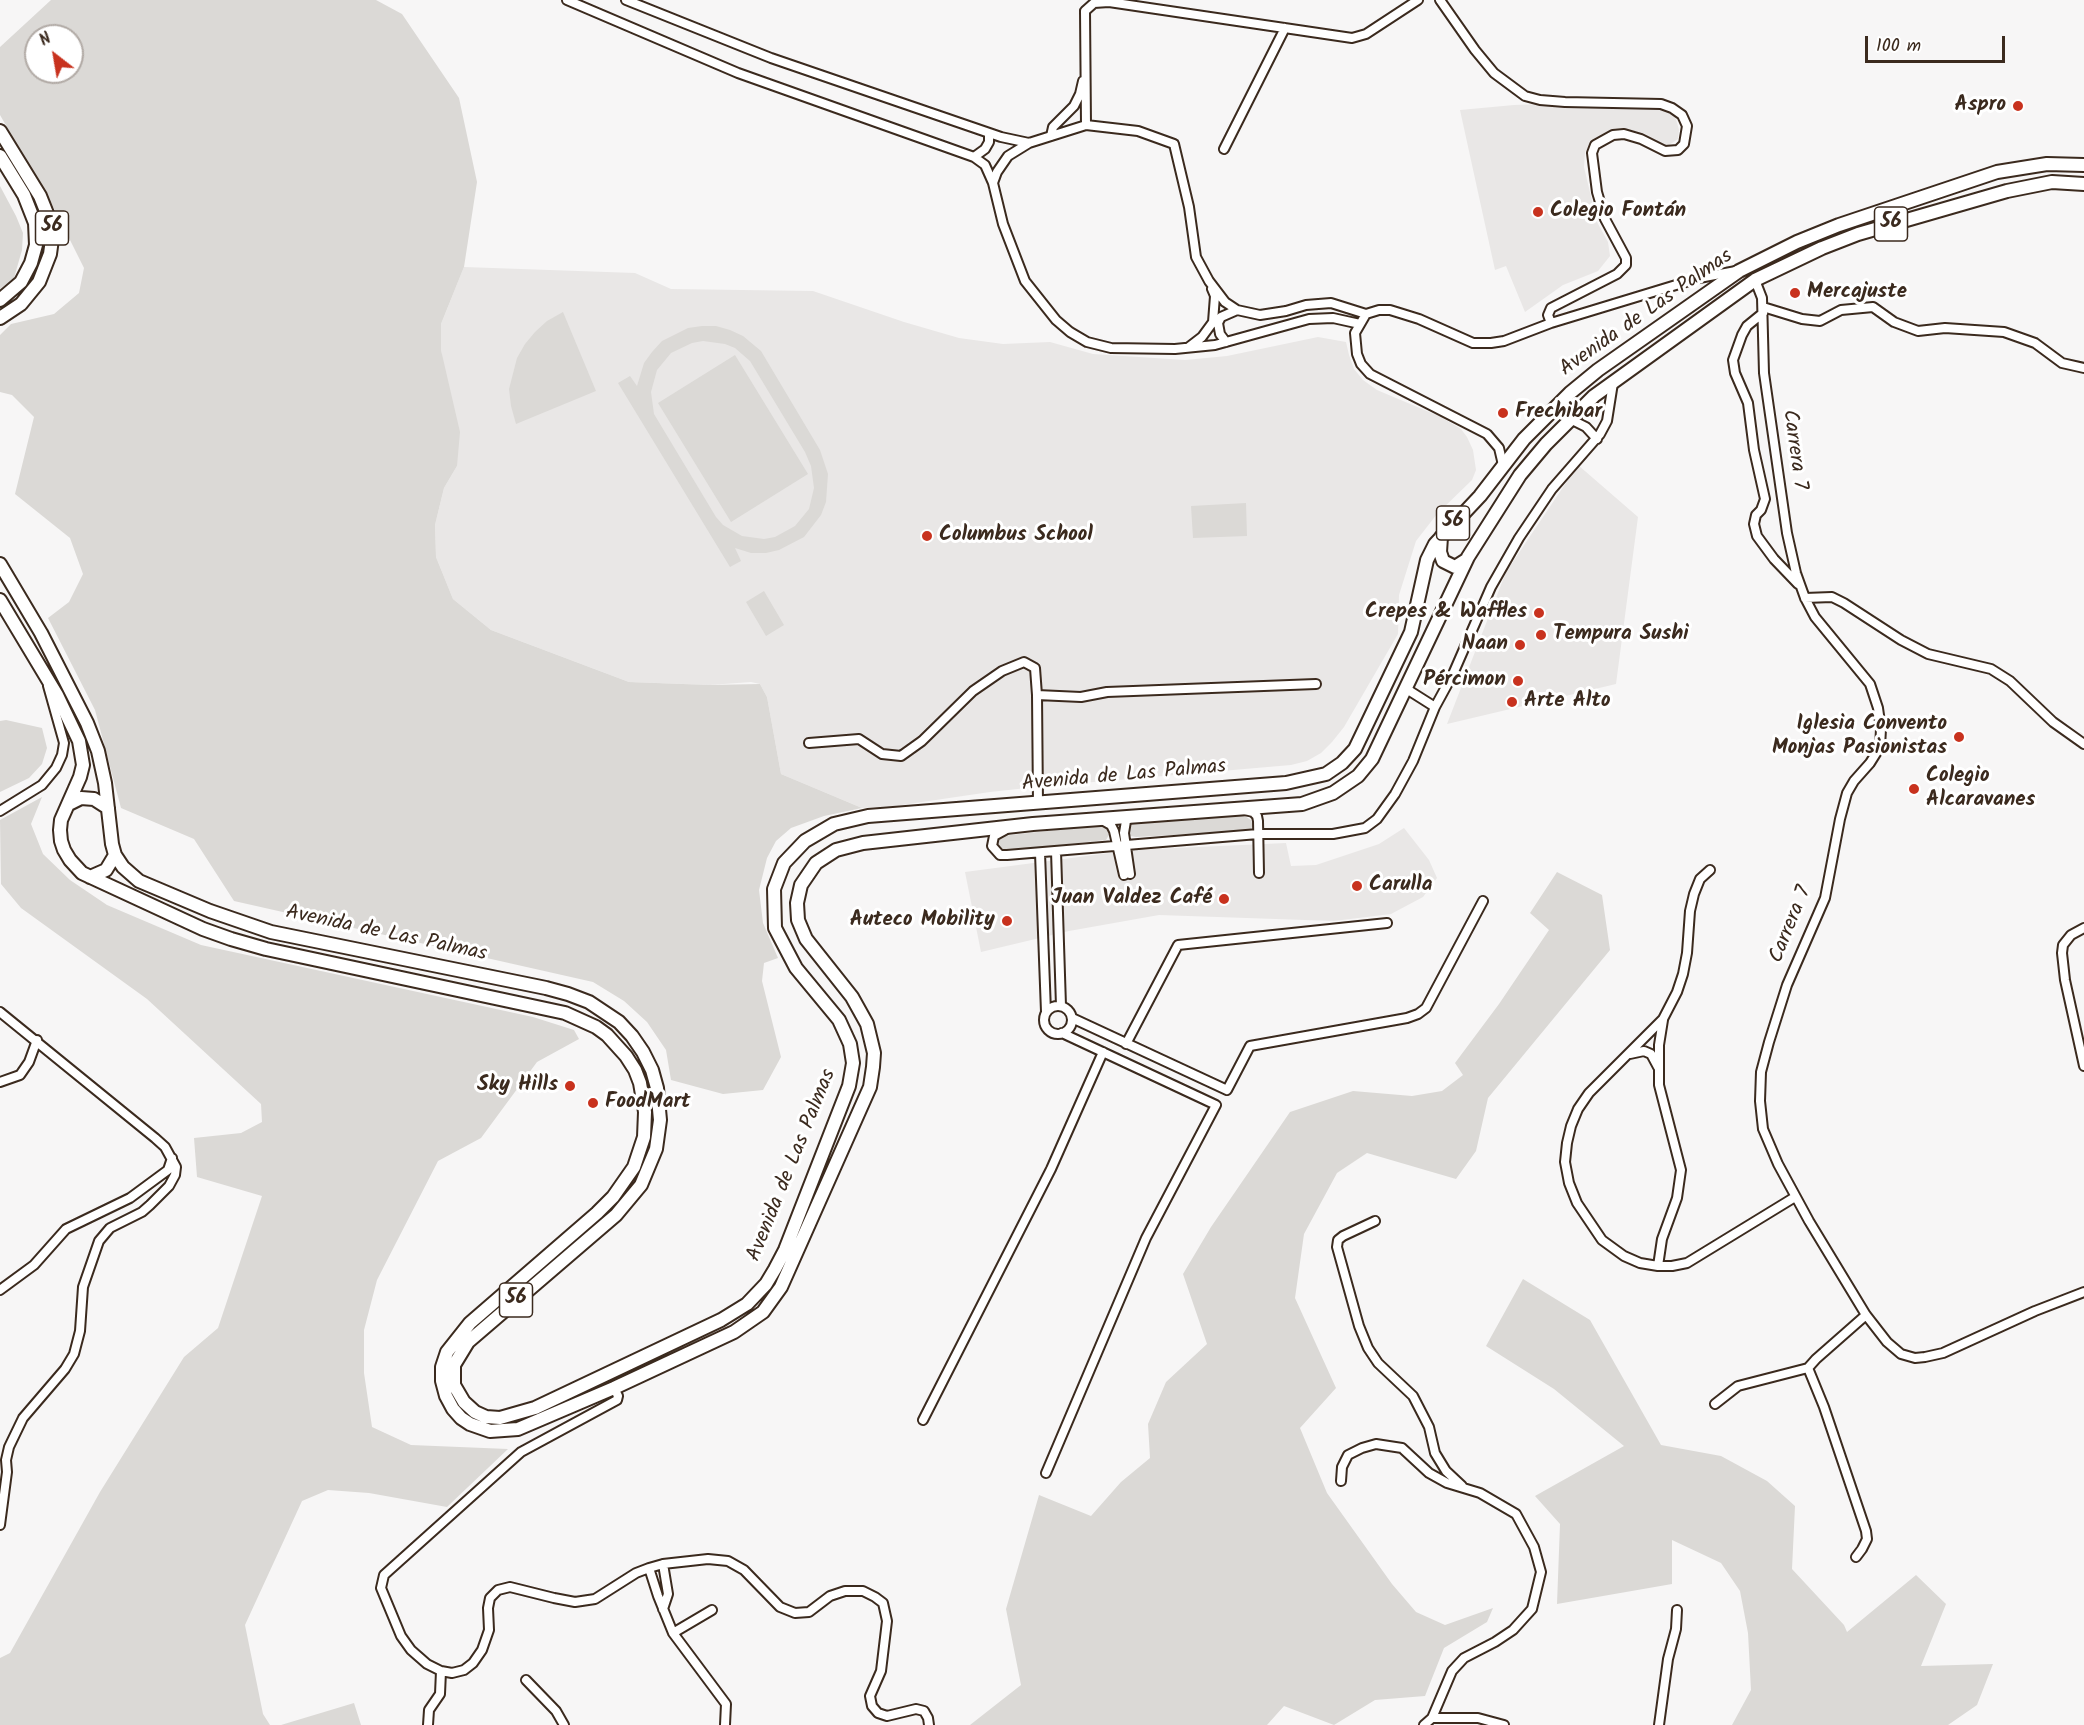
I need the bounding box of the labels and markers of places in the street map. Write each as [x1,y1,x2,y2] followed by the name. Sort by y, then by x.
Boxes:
[1954,93,2006,119] place label: Aspro
[2011,99,2025,113] marker: Aspro
[1550,199,1686,225] place label: Colegio Fontán
[1531,205,1545,219] marker: Colegio Fontán
[1807,280,1907,306] place label: Mercajuste
[1788,286,1802,300] marker: Mercajuste
[1515,400,1602,426] place label: Frechibar
[1496,406,1510,420] marker: Frechibar
[939,523,1093,549] place label: Columbus School
[920,529,934,543] marker: Columbus School
[1365,600,1527,626] place label: Crepes & Waffles
[1532,606,1546,620] marker: Crepes & Waffles
[1553,622,1689,648] place label: Tempura Sushi
[1534,628,1548,642] marker: Tempura Sushi
[1462,632,1508,658] place label: Naan
[1513,638,1527,652] marker: Naan
[1423,668,1506,694] place label: Pércimon
[1511,674,1525,688] marker: Pércimon
[1524,689,1610,715] place label: Arte Alto
[1505,695,1519,709] marker: Arte Alto
[1772,712,1947,762] place label: Iglesia Convento Monjas Pasionistas
[1952,730,1966,744] marker: Iglesia Convento Monjas Pasionistas
[1926,764,2035,814] place label: Colegio Alcaravanes
[1907,782,1921,796] marker: Colegio Alcaravanes
[1369,873,1432,899] place label: Carulla
[1350,879,1364,893] marker: Carulla
[1052,886,1212,912] place label: Juan Valdez Café
[1217,892,1231,906] marker: Juan Valdez Café
[850,908,995,934] place label: Auteco Mobility
[1000,914,1014,928] marker: Auteco Mobility
[477,1073,558,1099] place label: Sky Hills
[563,1079,577,1093] marker: Sky Hills
[605,1090,691,1116] place label: FoodMart
[586,1096,600,1110] marker: FoodMart

